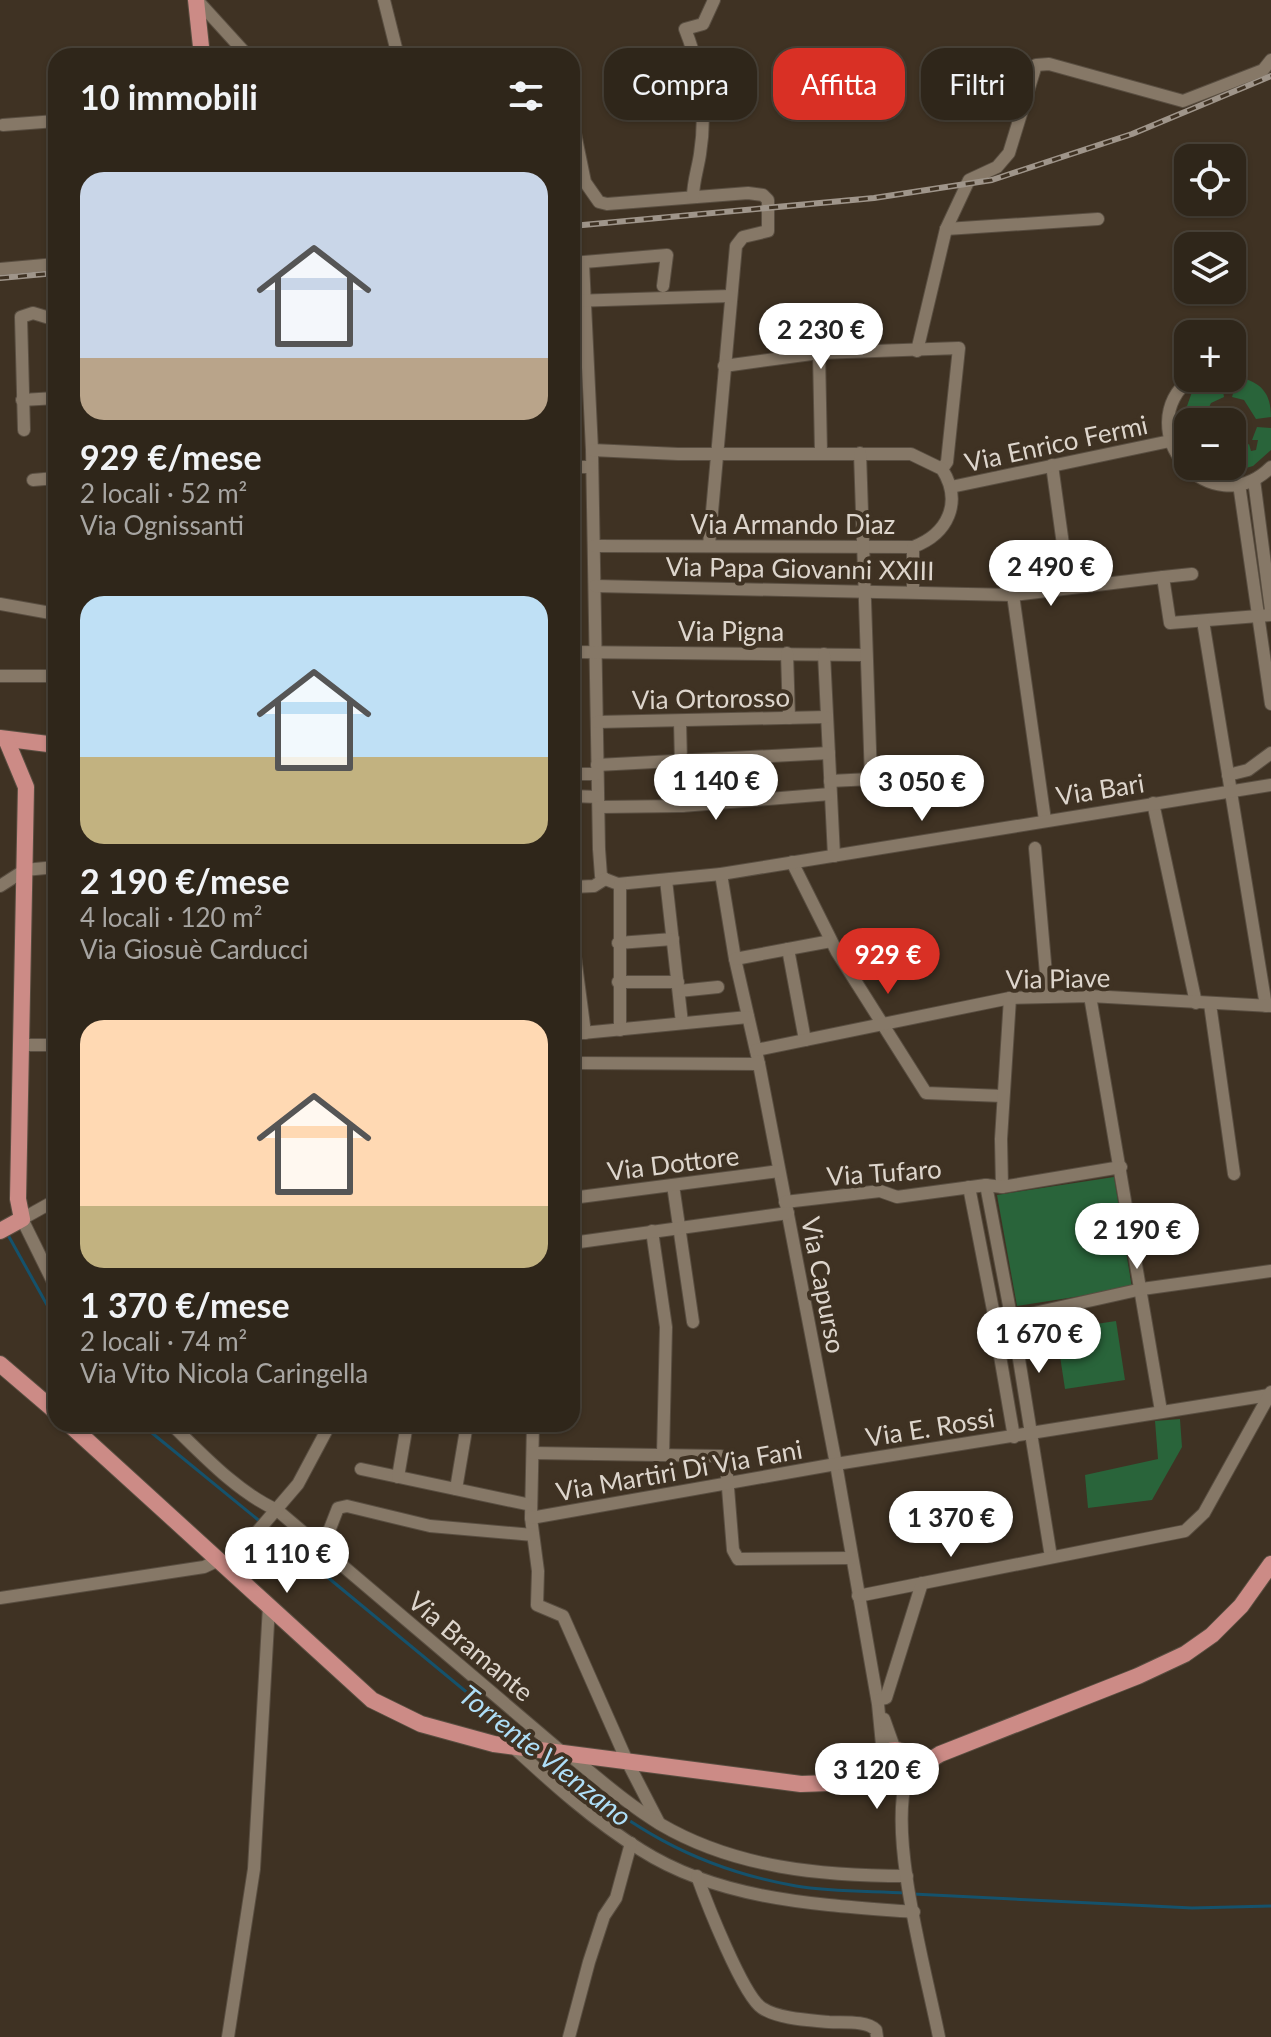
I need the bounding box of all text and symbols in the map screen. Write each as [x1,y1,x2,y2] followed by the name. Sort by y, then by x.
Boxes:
[604,48,757,120] chip: Compra
[773,48,905,120] chip: Affitta
[921,48,1033,120] chip: Filtri
[504,74,548,118] icon: filters
[80,76,258,117] text: 10 immobili
[1174,144,1246,480] map controls
[1174,144,1246,216] button: locate
[242,224,386,368] icon: home
[1174,232,1246,304] button: layers
[747,303,895,371] pin: 2 230 €
[777,313,865,345] text: 2 230 €
[1174,320,1246,392] button: +
[962,408,1150,478] street label: Via Enrico Fermi
[1174,408,1246,480] button: −
[80,436,262,477] text: 929 €/mese
[80,477,247,509] text: 2 locali · 52 m²
[691,508,895,540] street label: Via Armando Diaz
[80,509,244,541] text: Via Ognissanti
[977,540,1125,608] pin: 2 490 €
[665,550,935,586] street label: Via Papa Giovanni XXIII
[1007,550,1095,582] text: 2 490 €
[678,615,784,647] street label: Via Pigna
[242,648,386,792] icon: home
[632,681,790,715] street label: Via Ortorosso
[642,754,790,822] pin: 1 140 €
[848,755,996,823] pin: 3 050 €
[672,764,760,796] text: 1 140 €
[878,765,966,797] text: 3 050 €
[1054,766,1146,812] street label: Via Bari
[80,860,290,901] text: 2 190 €/mese
[80,901,262,933] text: 4 locali · 120 m²
[832,928,944,996] pin: 929 €
[80,933,309,965] text: Via Giosuè Carducci
[855,938,921,970] text: 929 €
[1005,961,1111,995] street label: Via Piave
[242,1072,386,1216] icon: home
[605,1139,741,1187] street label: Via Dottore
[825,1152,943,1192] street label: Via Tufaro
[1063,1203,1211,1271] pin: 2 190 €
[1093,1213,1181,1245] text: 2 190 €
[795,1214,853,1356] street label: Via Capurso
[80,1284,290,1325] text: 1 370 €/mese
[965,1307,1113,1375] pin: 1 670 €
[995,1317,1083,1349] text: 1 670 €
[80,1325,247,1357] text: 2 locali · 74 m²
[80,1357,368,1389] text: Via Vito Nicola Caringella
[863,1401,997,1453] street label: Via E. Rossi
[553,1433,805,1507] street label: Via Martiri Di Via Fani
[877,1491,1025,1559] pin: 1 370 €
[907,1501,995,1533] text: 1 370 €
[213,1527,361,1595] pin: 1 110 €
[243,1537,331,1569] text: 1 110 €
[402,1584,540,1708] street label: Via Bramante
[453,1677,639,1833] water label: Torrente Vlenzano
[803,1743,951,1811] pin: 3 120 €
[833,1753,921,1785] text: 3 120 €

